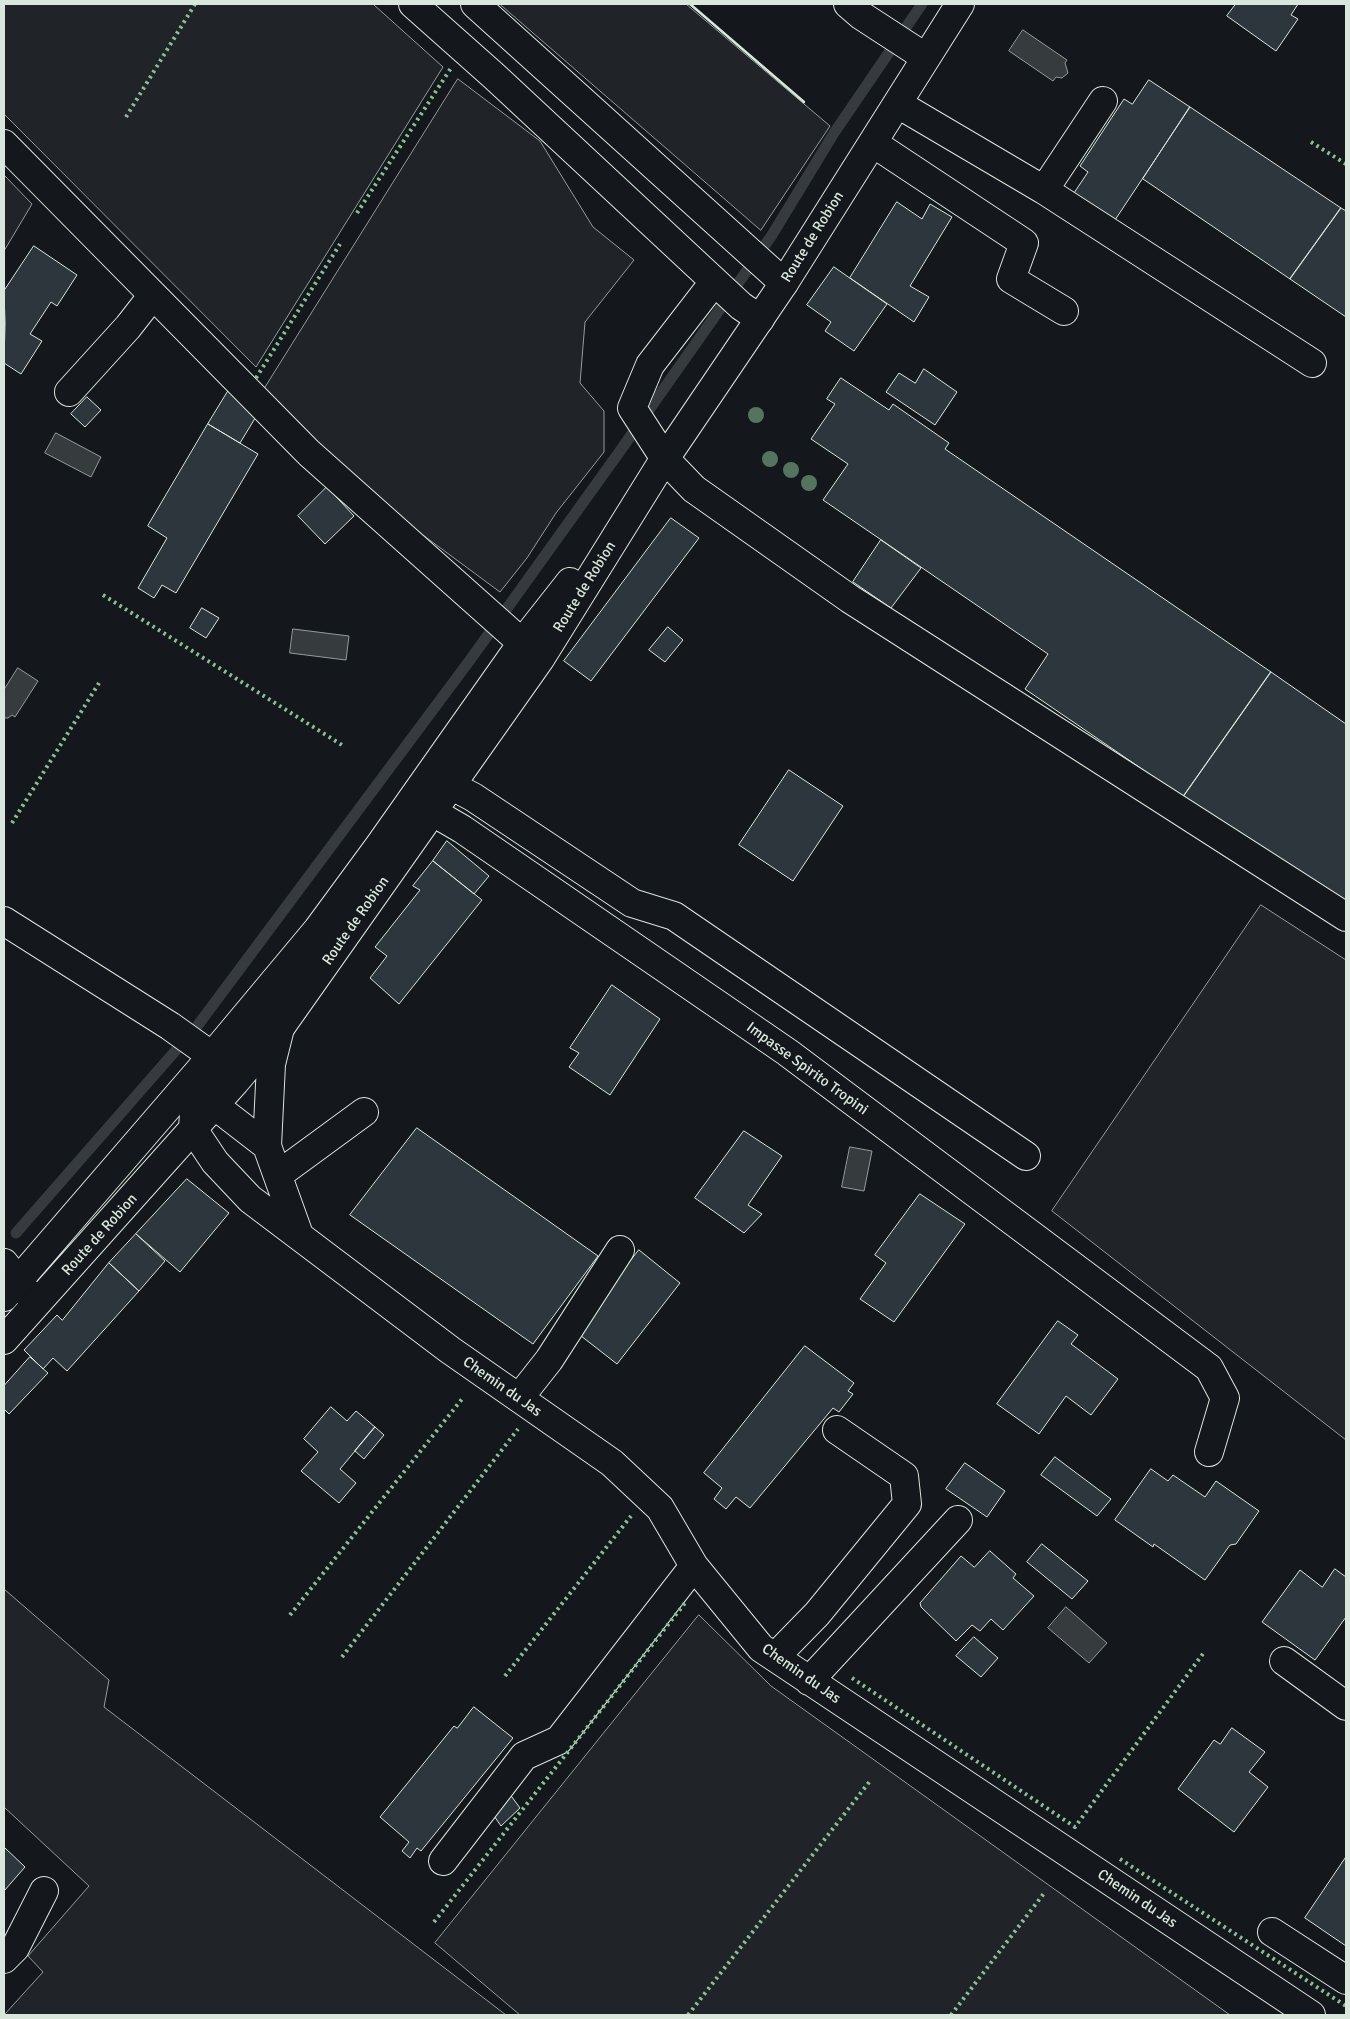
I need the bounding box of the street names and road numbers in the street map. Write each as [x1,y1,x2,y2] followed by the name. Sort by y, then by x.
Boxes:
[778,188,848,286] street label: Route de Robion
[550,538,620,636] street label: Route de Robion
[319,873,393,969] street label: Route de Robion
[743,1019,871,1119] street label: Impasse Spirito Tropini
[58,1190,142,1280] street label: Route de Robion
[459,1353,545,1421] street label: Chemin du Jas
[758,1640,844,1708] street label: Chemin du Jas
[1094,1866,1180,1932] street label: Chemin du Jas

